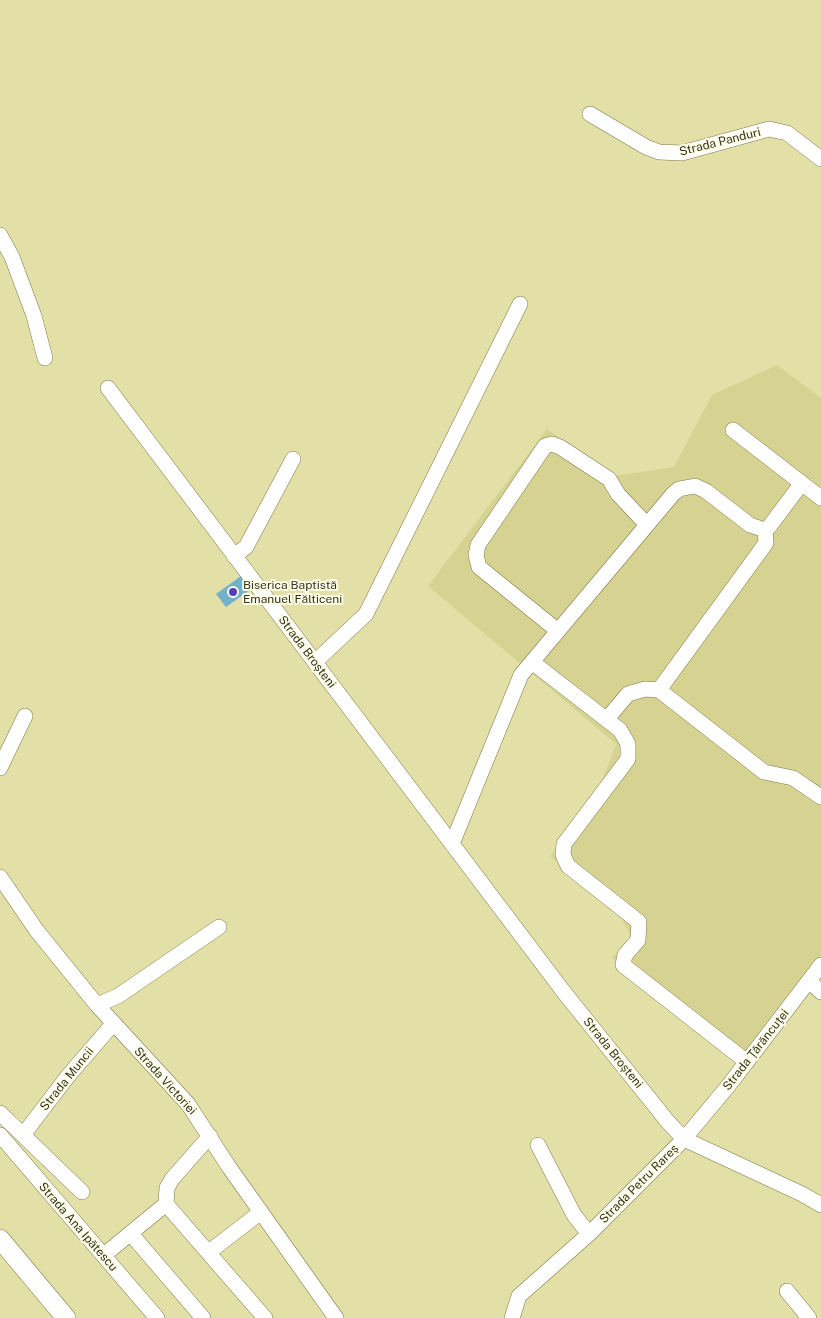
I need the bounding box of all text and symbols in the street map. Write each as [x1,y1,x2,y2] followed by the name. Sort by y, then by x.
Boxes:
[678,125,762,159] street label: Strada Panduri
[243,578,342,606] place label: Biserica Baptistă Emanuel Fălticeni
[227,586,239,598] marker: Biserica Baptistă Emanuel Fălticeni
[275,613,339,691] street label: Strada Broșteni
[720,1007,792,1093] street label: Strada Țărăncuței
[580,1015,646,1091] street label: Strada Broșteni
[37,1044,97,1114] street label: Strada Muncii
[131,1044,199,1118] street label: Strada Victoriei
[597,1142,681,1226] street label: Strada Petru Rareș
[36,1180,120,1274] street label: Strada Ana Ipătescu

